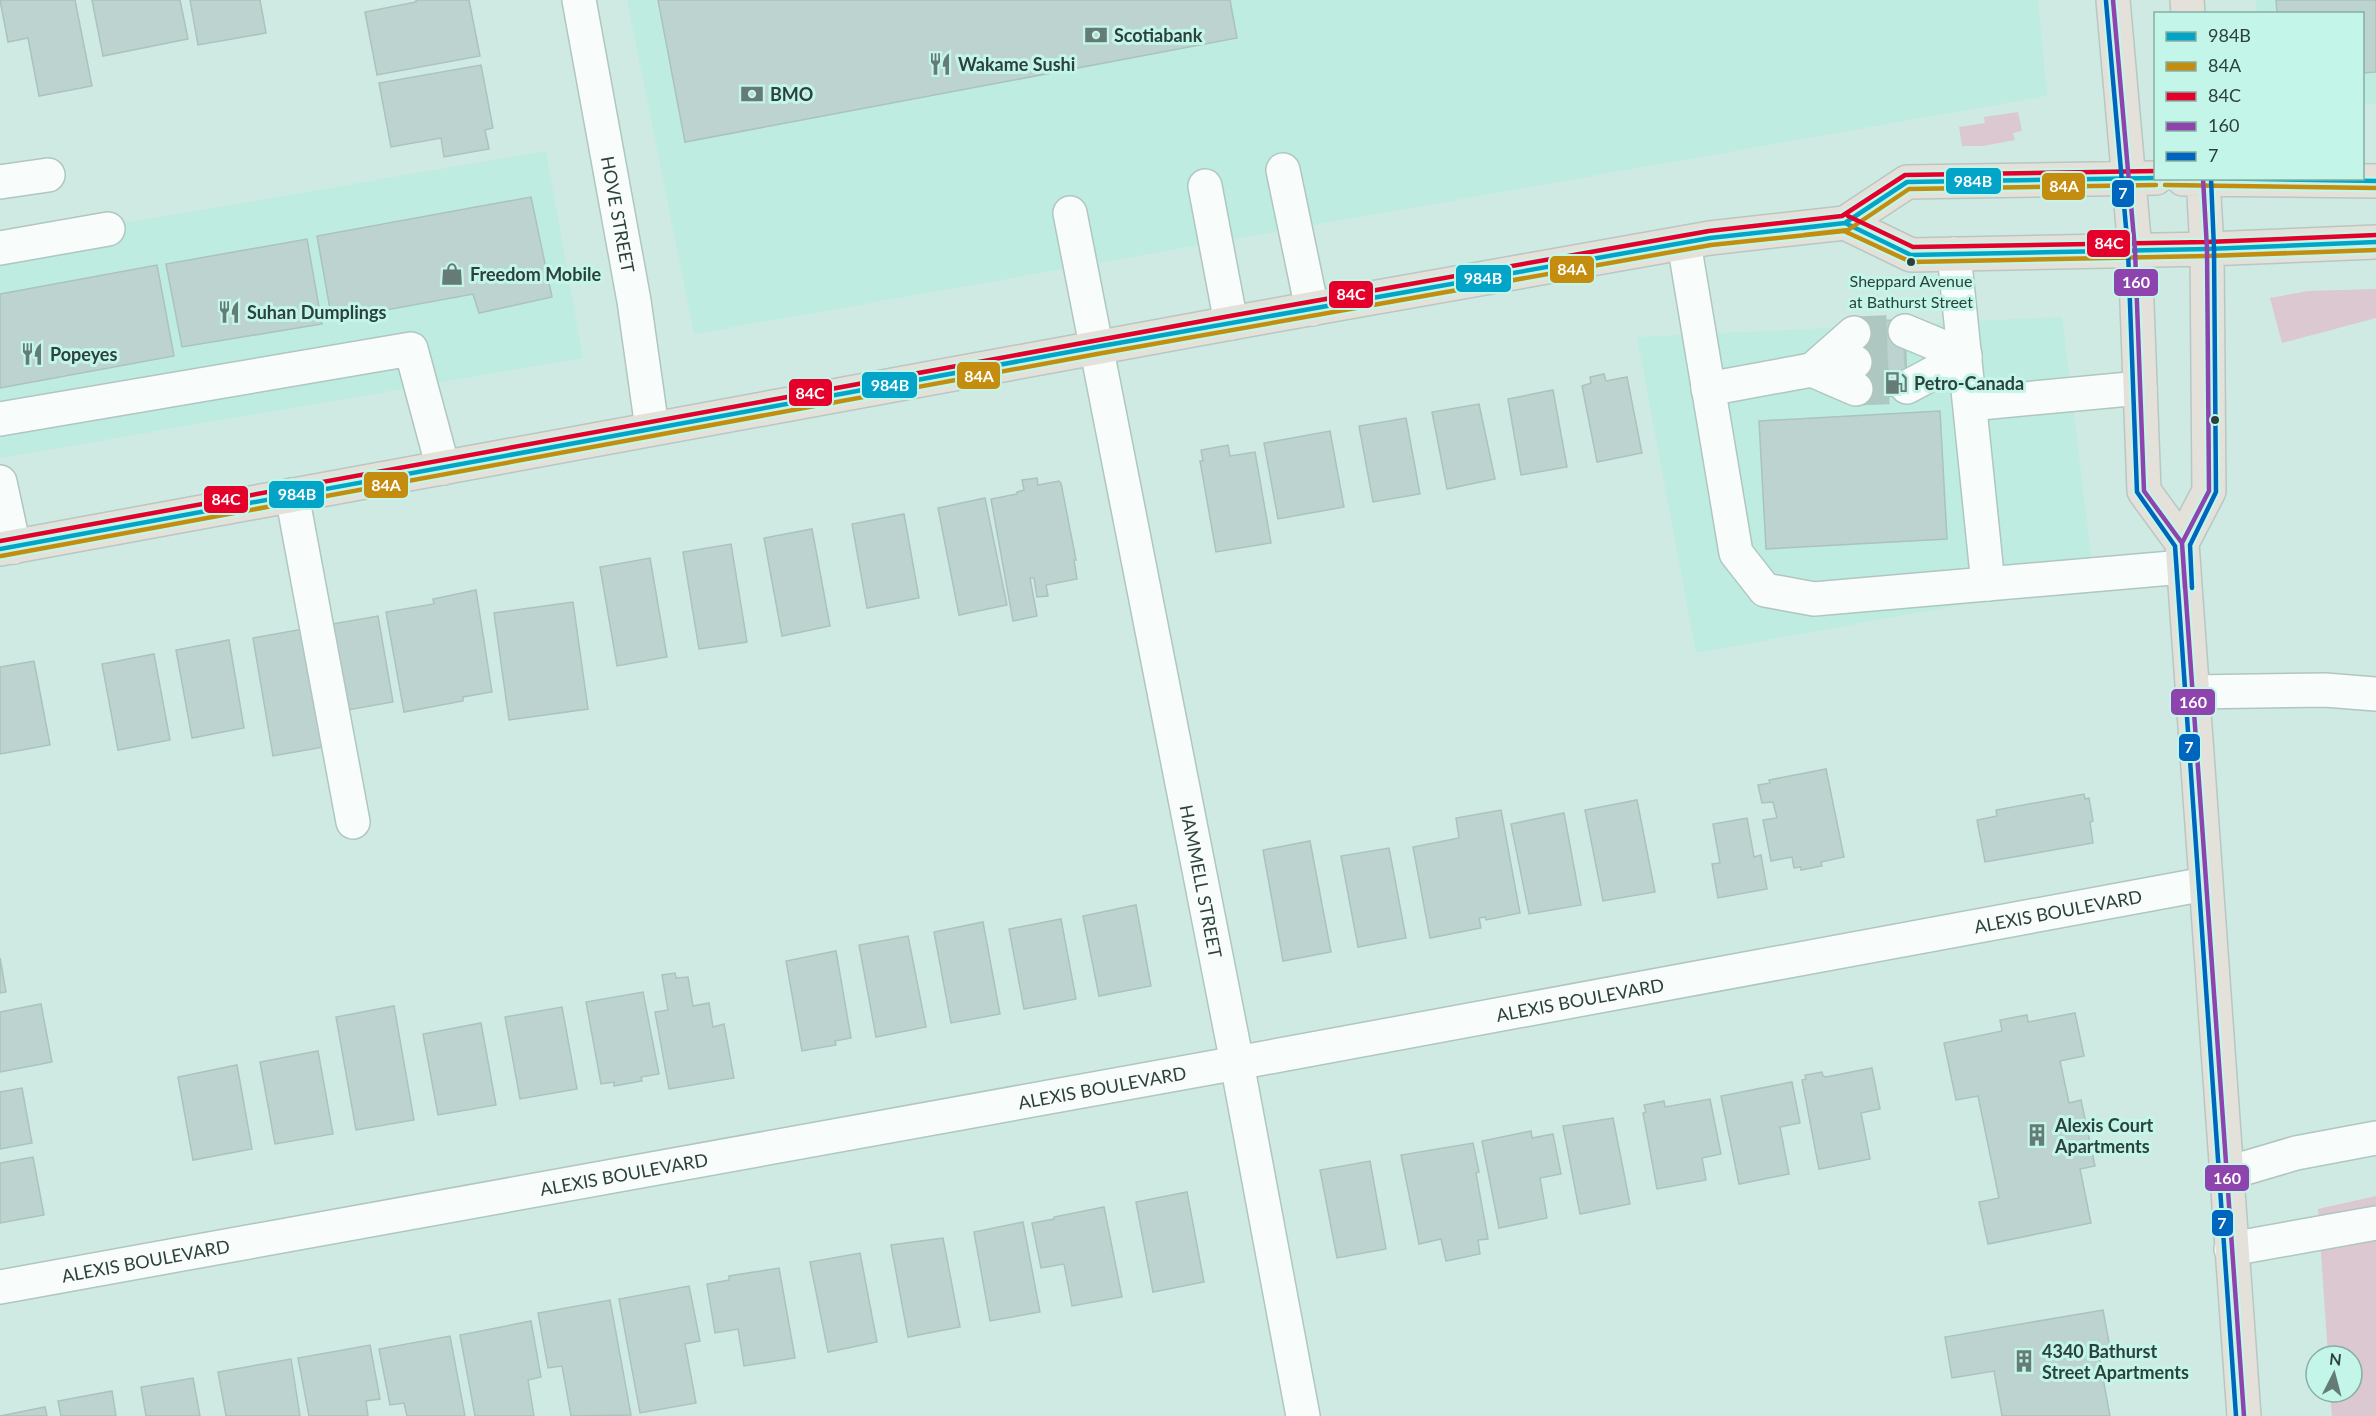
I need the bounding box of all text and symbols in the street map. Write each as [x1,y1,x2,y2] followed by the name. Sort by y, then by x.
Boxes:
[2154,12,2364,180] legend
[1083,22,1109,48] bank icon: Scotiabank
[1114,24,1203,46] place label: Scotiabank
[2208,24,2251,46] text: 984B
[927,51,953,77] restaurant icon: Wakame Sushi
[958,53,1075,75] place label: Wakame Sushi
[2208,54,2242,76] text: 84A
[739,81,765,107] bank icon: BMO
[770,83,813,105] place label: BMO
[2208,84,2241,106] text: 84C
[2208,114,2239,136] text: 160
[2208,144,2218,166] text: 7
[597,154,640,275] street label: HOVE STREET
[1945,167,2002,195] line badge: 984B
[1954,171,1992,190] text: 984B
[2041,172,2086,201] line badge: 84A
[2049,176,2080,195] text: 84A
[2111,179,2135,208] line badge: 7
[2118,183,2128,202] text: 7
[2086,229,2131,258] line badge: 84C
[2094,233,2124,252] text: 84C
[1549,255,1595,284] line badge: 84A
[1905,256,1917,268] marker: Sheppard Avenue at Bathurst Street
[1557,259,1588,278] text: 84A
[439,261,465,287] shop icon: Freedom Mobile
[470,263,601,285] place label: Freedom Mobile
[1455,264,1512,293] line badge: 984B
[1464,268,1502,287] text: 984B
[2113,268,2159,297] line badge: 160
[1849,271,1973,311] place label: Sheppard Avenue at Bathurst Street
[2122,272,2150,291] text: 160
[1328,280,1374,309] line badge: 84C
[1336,284,1366,303] text: 84C
[216,299,242,325] restaurant icon: Suhan Dumplings
[247,301,386,323] place label: Suhan Dumplings
[19,341,45,367] restaurant icon: Popeyes
[50,343,117,365] place label: Popeyes
[956,361,1001,390] line badge: 84A
[964,366,995,385] text: 84A
[1883,370,1909,396] fuel station icon: Petro-Canada
[861,371,918,399] line badge: 984B
[1914,372,2024,394] place label: Petro-Canada
[871,375,909,394] text: 984B
[788,378,833,407] line badge: 84C
[795,383,825,402] text: 84C
[2209,414,2221,426] unlabelled marker
[363,471,409,499] line badge: 84A
[371,475,402,494] text: 84A
[268,480,325,509] line badge: 984B
[278,484,316,503] text: 984B
[203,485,249,514] line badge: 84C
[211,489,241,508] text: 84C
[2170,688,2216,716] line badge: 160
[2179,692,2207,711] text: 160
[2178,733,2201,762] line badge: 7
[2184,737,2194,756] text: 7
[1176,803,1227,960] street label: HAMMELL STREET
[1972,885,2144,937] street label: ALEXIS BOULEVARD
[1494,973,1666,1026] street label: ALEXIS BOULEVARD
[1016,1061,1188,1113] street label: ALEXIS BOULEVARD
[2054,1114,2154,1157] place label: Alexis Court Apartments
[2024,1122,2050,1148] building icon: Alexis Court Apartments
[538,1148,710,1200] street label: ALEXIS BOULEVARD
[2204,1164,2250,1192] line badge: 160
[2213,1168,2241,1187] text: 160
[2211,1209,2234,1237] line badge: 7
[2217,1213,2227,1232] text: 7
[60,1235,231,1287] street label: ALEXIS BOULEVARD
[2042,1340,2189,1383] place label: 4340 Bathurst Street Apartments
[2304,1344,2364,1404] north arrow
[2011,1348,2037,1374] building icon: 4340 Bathurst Street Apartments
[2328,1348,2343,1369] text: N

